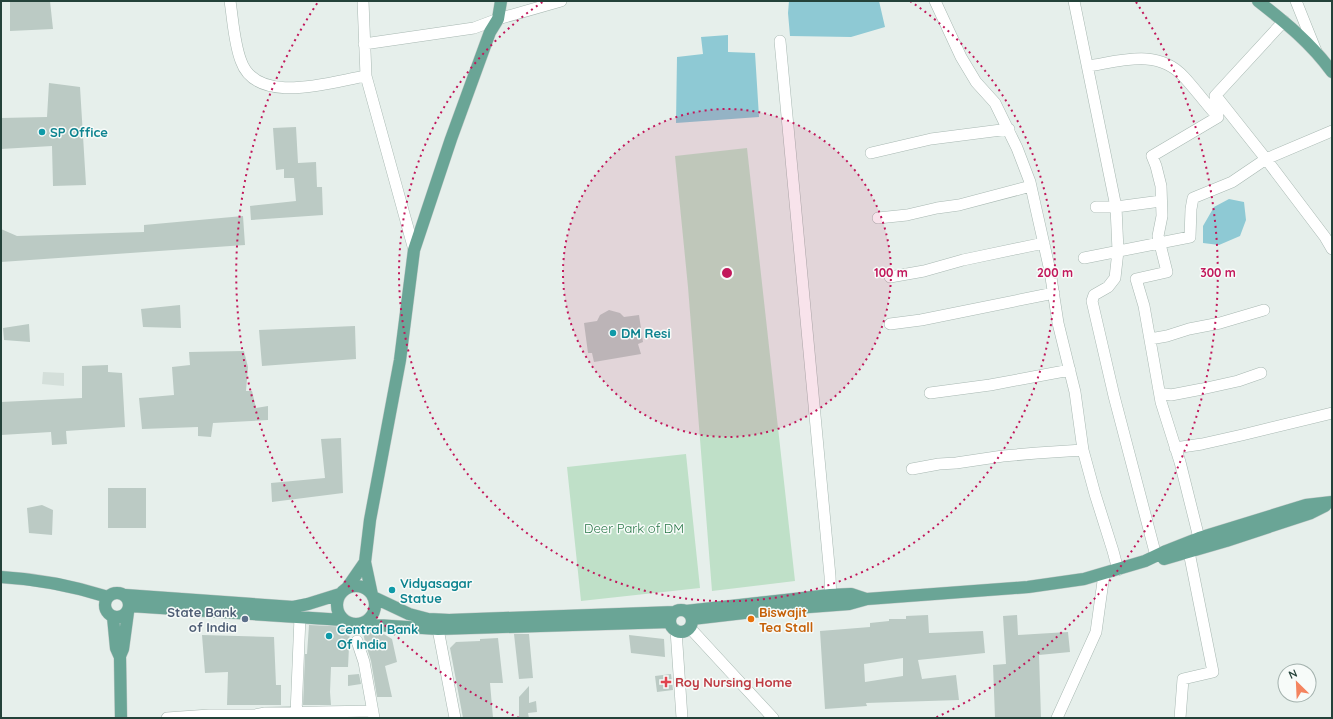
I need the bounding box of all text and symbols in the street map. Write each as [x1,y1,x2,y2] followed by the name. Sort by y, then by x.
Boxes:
[50,124,108,140] place label: SP Office
[37,127,47,137] marker: SP Office
[874,265,908,280] text: 100 m
[1037,265,1073,280] text: 200 m
[1200,265,1236,280] text: 300 m
[720,266,734,280] centre of rings
[621,325,670,341] place label: DM Resi
[608,328,618,338] marker: DM Resi
[584,520,684,536] park label: Deer Park of DM
[400,575,473,606] place label: Vidyasagar Statue
[387,585,397,595] marker: Vidyasagar Statue
[167,604,237,635] place label: State Bank of India
[759,604,813,635] place label: Biswajit Tea Stall
[240,614,250,624] marker: State Bank of India
[746,614,756,624] marker: Biswajit Tea Stall
[337,621,419,652] place label: Central Bank Of India
[324,631,334,641] marker: Central Bank Of India
[1277,663,1317,703] north arrow
[1286,666,1299,682] text: N
[675,674,793,690] place label: Roy Nursing Home
[660,676,672,688] marker: Roy Nursing Home

